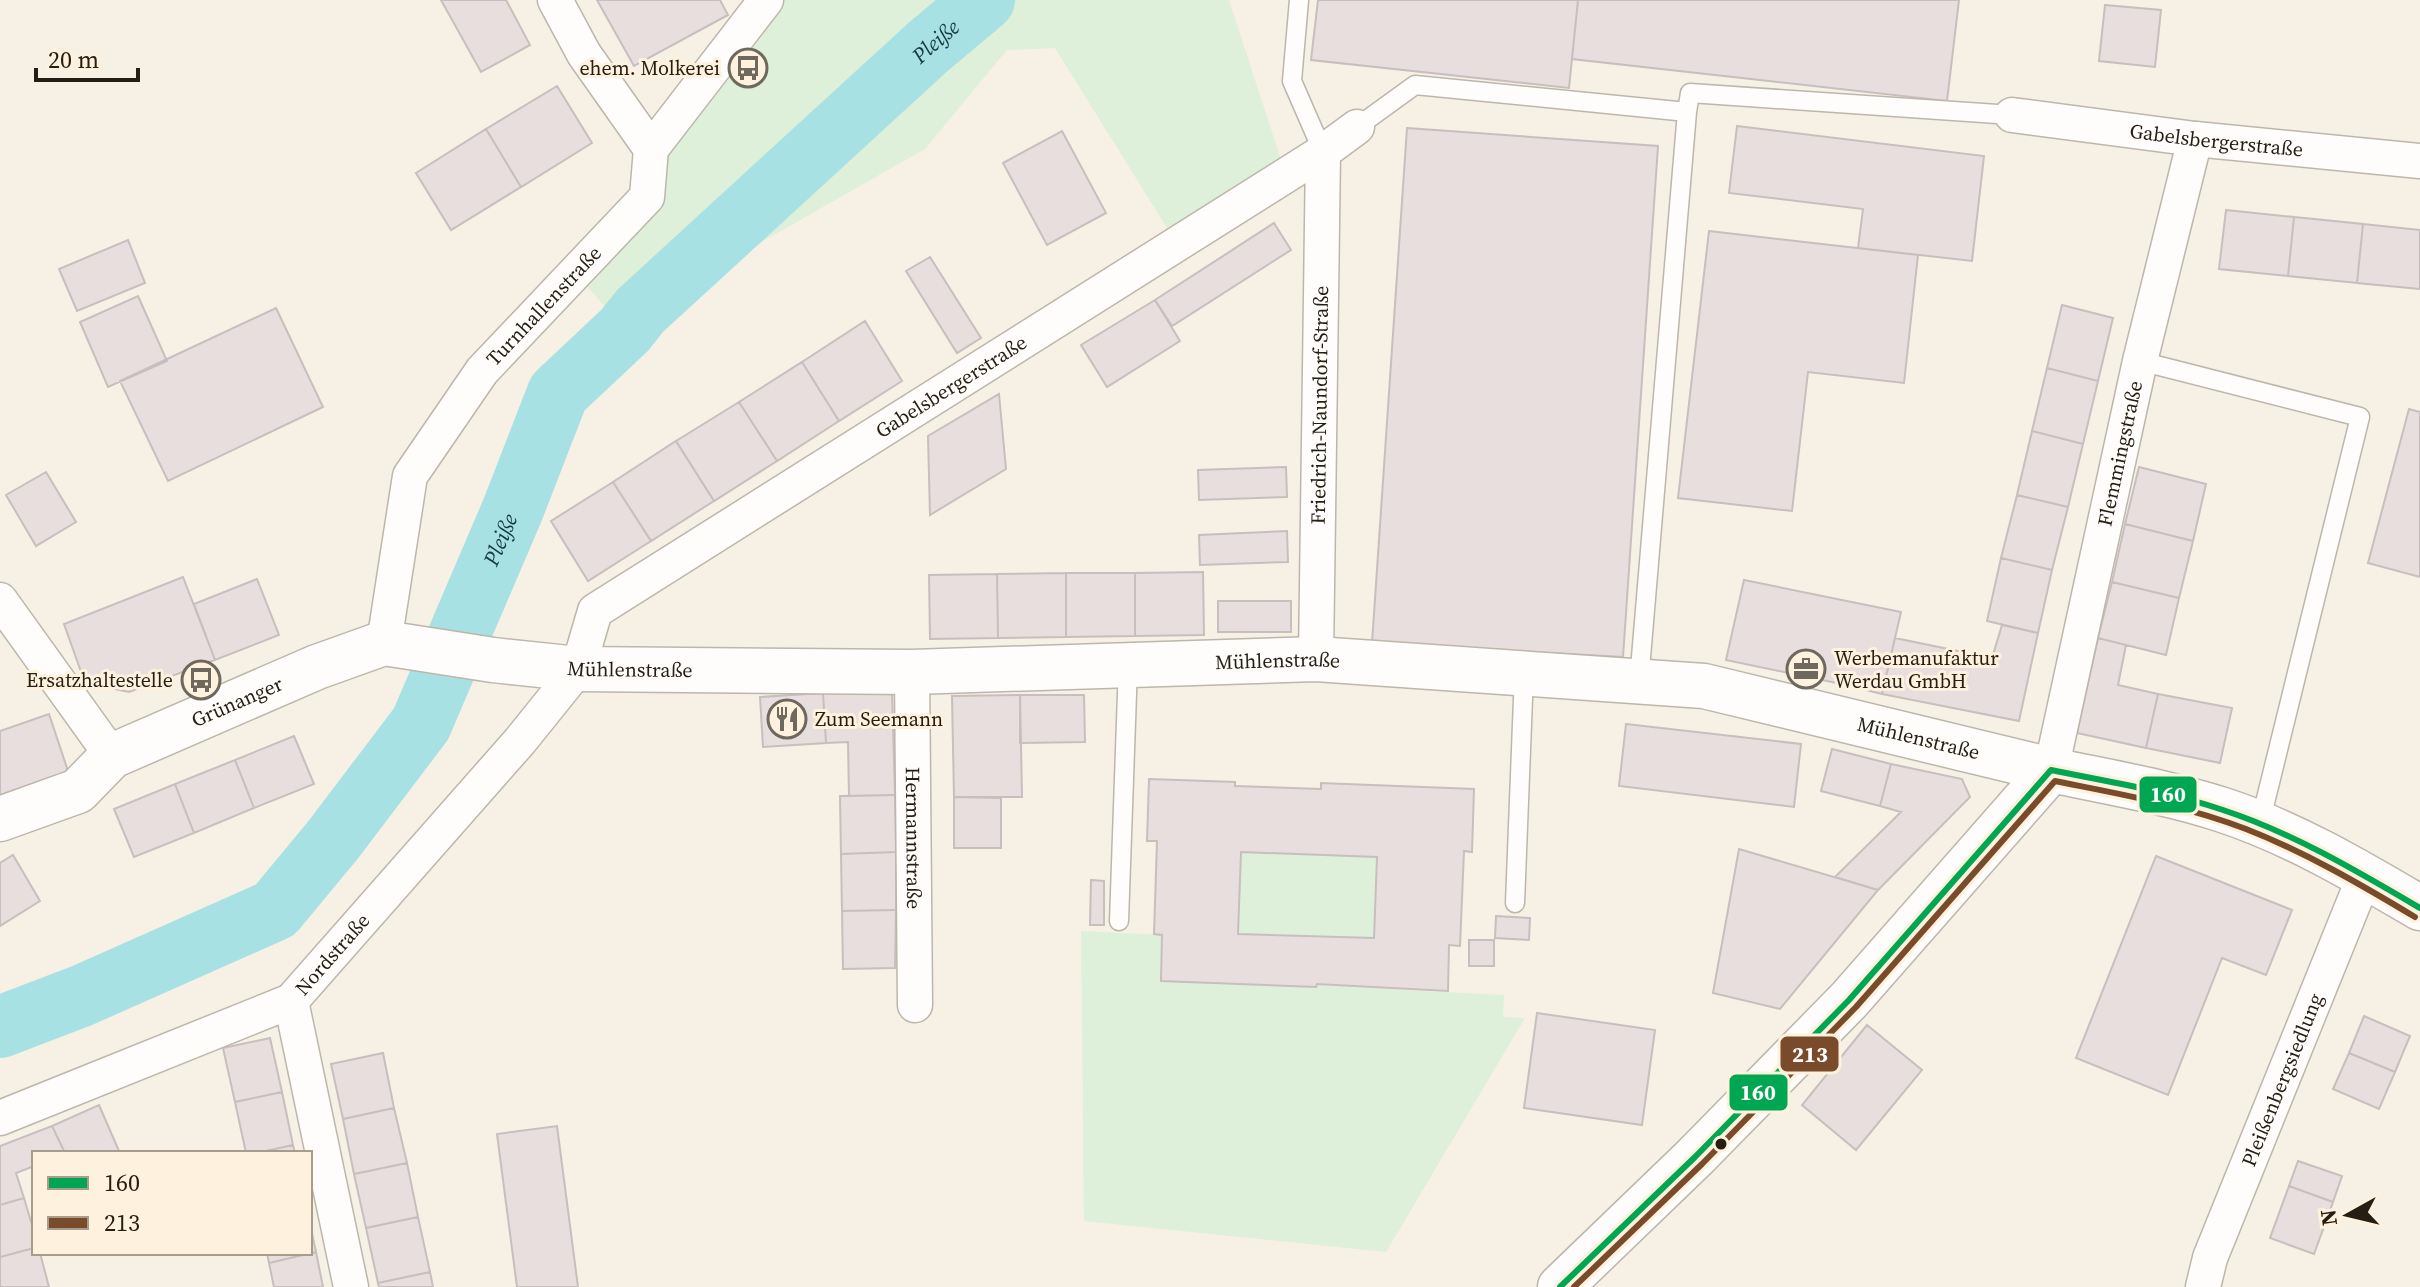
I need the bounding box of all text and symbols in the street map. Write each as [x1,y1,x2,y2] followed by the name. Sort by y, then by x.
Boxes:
[904,12,966,71] water label: Pleiße
[36,32,138,82] scale bar
[48,43,99,76] text: 20 m
[727,47,769,89] bus stop icon: ehem. Molkerei
[580,54,720,82] place label: ehem. Molkerei
[2128,117,2304,163] street label: Gabelsbergerstraße
[480,240,608,372] street label: Turnhallenstraße
[1304,285,1335,525] street label: Friedrich-Naundorf-Straße
[870,328,1032,445] street label: Gabelsbergerstraße
[2090,378,2149,529] street label: Flemmingstraße
[475,509,524,571] water label: Pleiße
[1834,644,1999,695] place label: Werbemanufaktur Werdau GmbH
[1215,645,1341,676] street label: Mühlenstraße
[1785,648,1827,690] office icon: Werbemanufaktur Werdau GmbH
[566,654,693,684] street label: Mühlenstraße
[180,659,222,701] bus stop icon: Ersatzhaltestelle
[26,666,173,694] place label: Ersatzhaltestelle
[187,669,288,734] street label: Grünanger
[766,698,808,740] restaurant icon: Zum Seemann
[815,705,943,733] place label: Zum Seemann
[1854,710,1983,766] street label: Mühlenstraße
[899,767,928,909] street label: Hermannstraße
[2138,775,2198,814] line badge: 160
[2150,779,2186,809] text: 160
[288,907,376,1001] street label: Nordstraße
[2234,989,2330,1171] street label: Pleißenbergsiedlung
[1779,1035,1840,1073] line badge: 213
[1792,1039,1828,1069] text: 213
[1728,1073,1789,1112] line badge: 160
[1740,1077,1776,1107] text: 160
[1713,1136,1729,1152] unlabelled marker
[32,1151,312,1255] legend
[104,1166,140,1199] text: 160
[2308,1175,2388,1255] north arrow
[104,1206,140,1239] text: 213
[2312,1208,2344,1228] text: N

